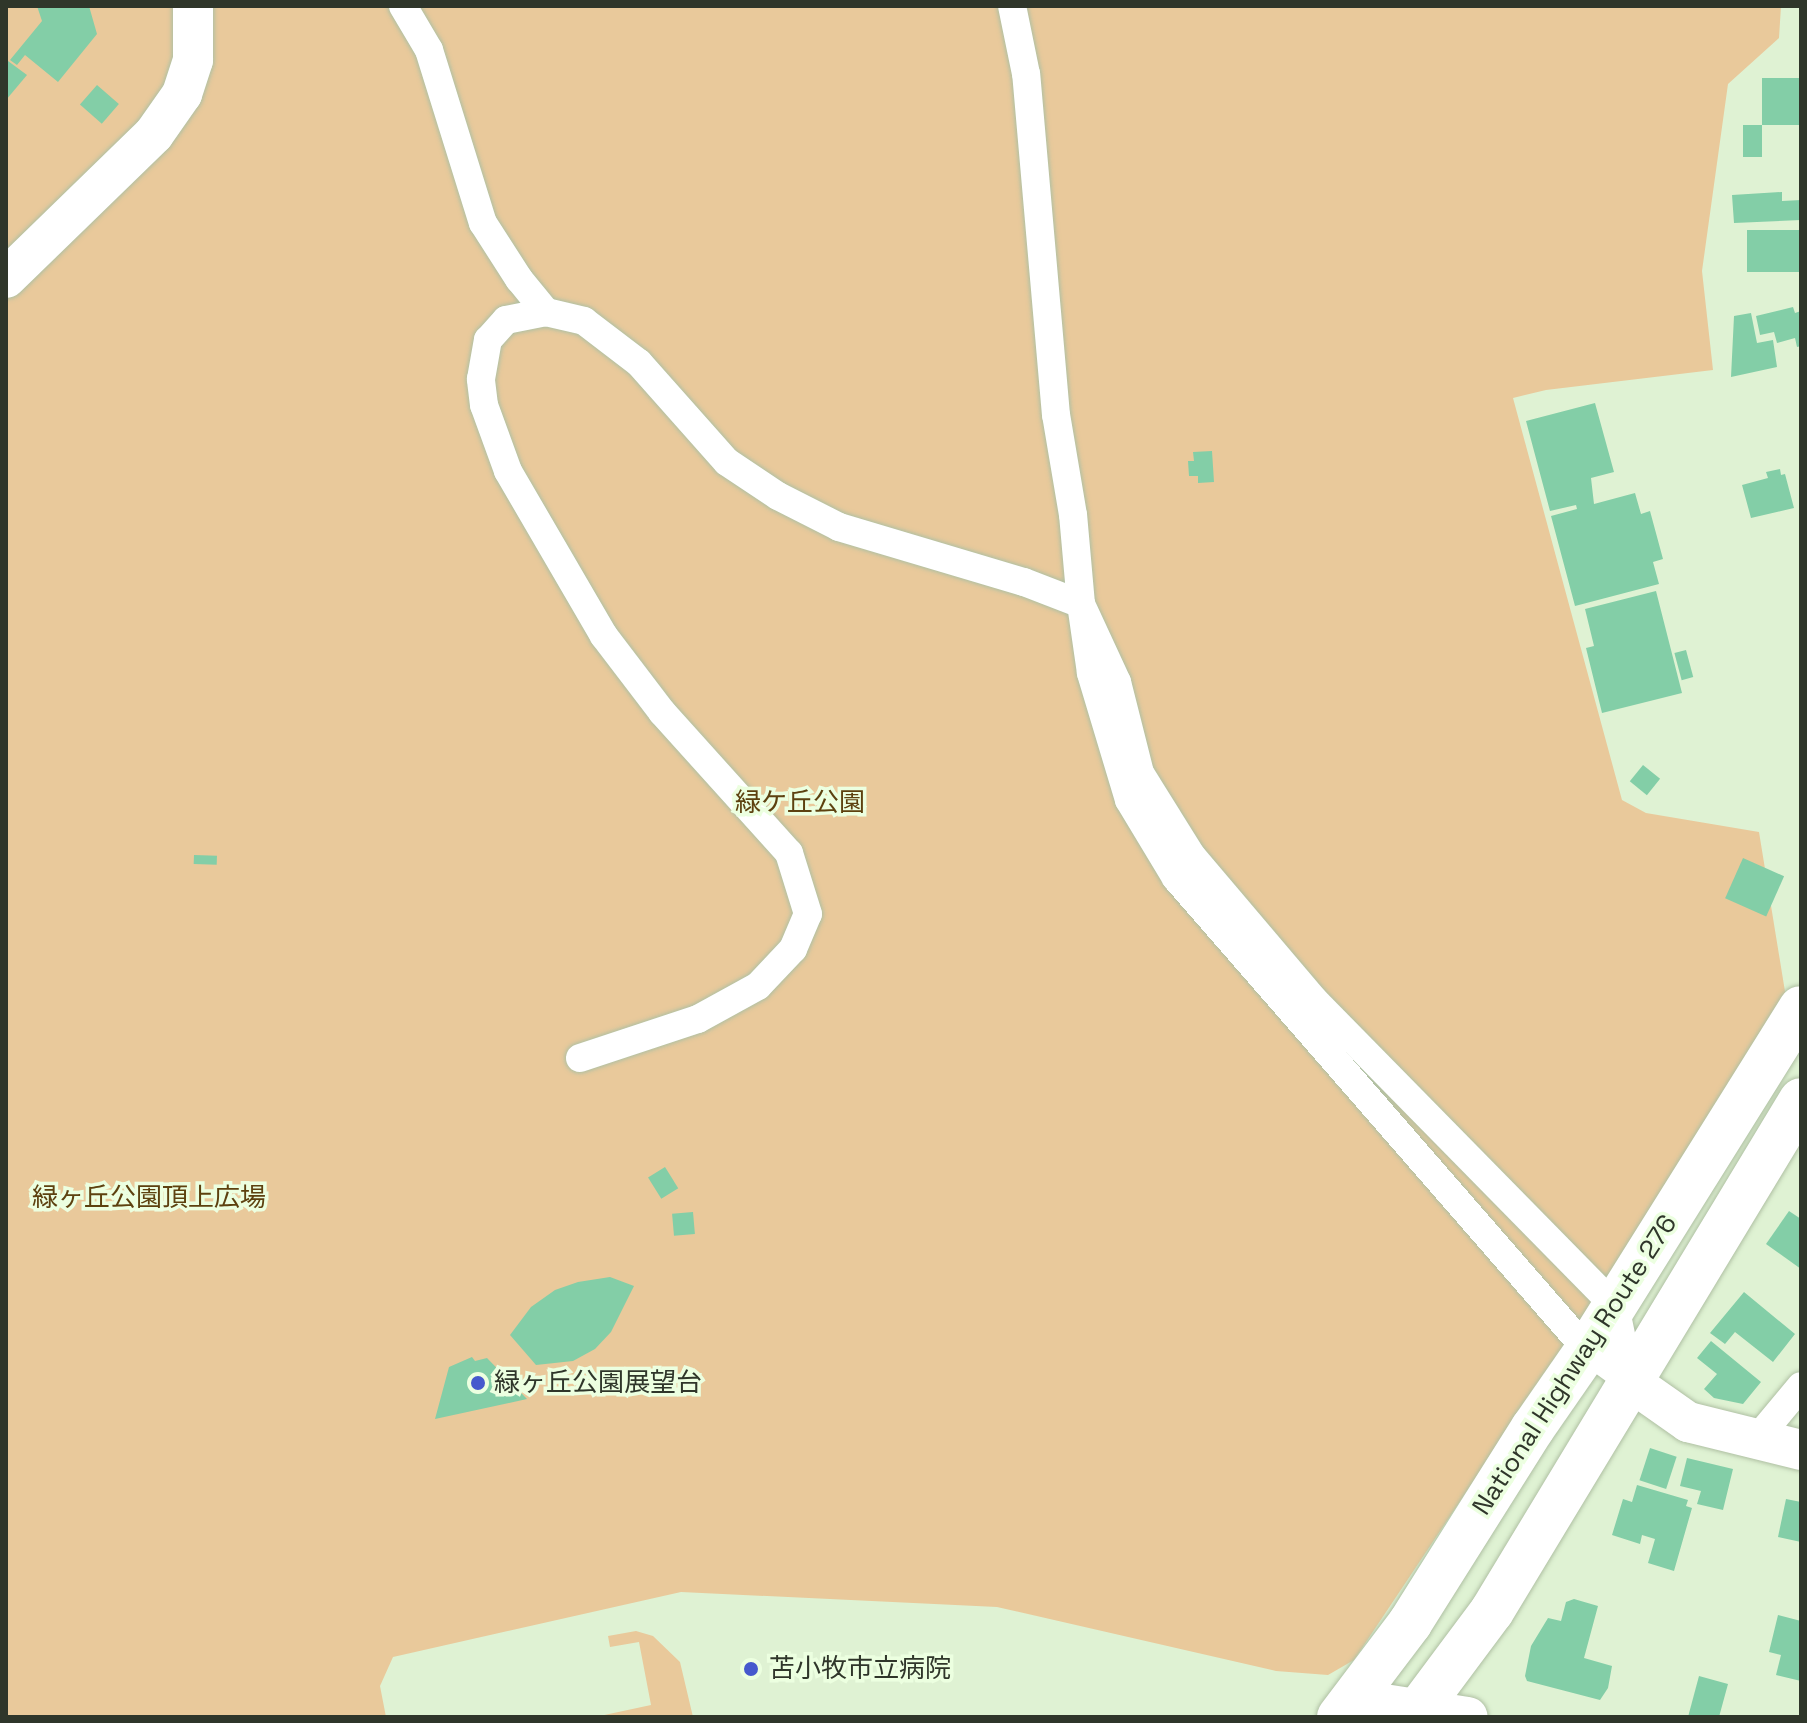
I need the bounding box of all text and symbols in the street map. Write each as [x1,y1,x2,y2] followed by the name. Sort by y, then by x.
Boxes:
[735,787,865,819] park label: 緑ケ丘公園
[32,1182,266,1214] park label: 緑ヶ丘公園頂上広場
[1466,1209,1684,1521] street label: National Highway Route 276
[494,1367,702,1399] place label: 緑ヶ丘公園展望台
[469,1374,487,1392] marker: 緑ヶ丘公園展望台
[769,1653,951,1685] place label: 苫小牧市立病院
[740,1658,762,1680] marker: 苫小牧市立病院

